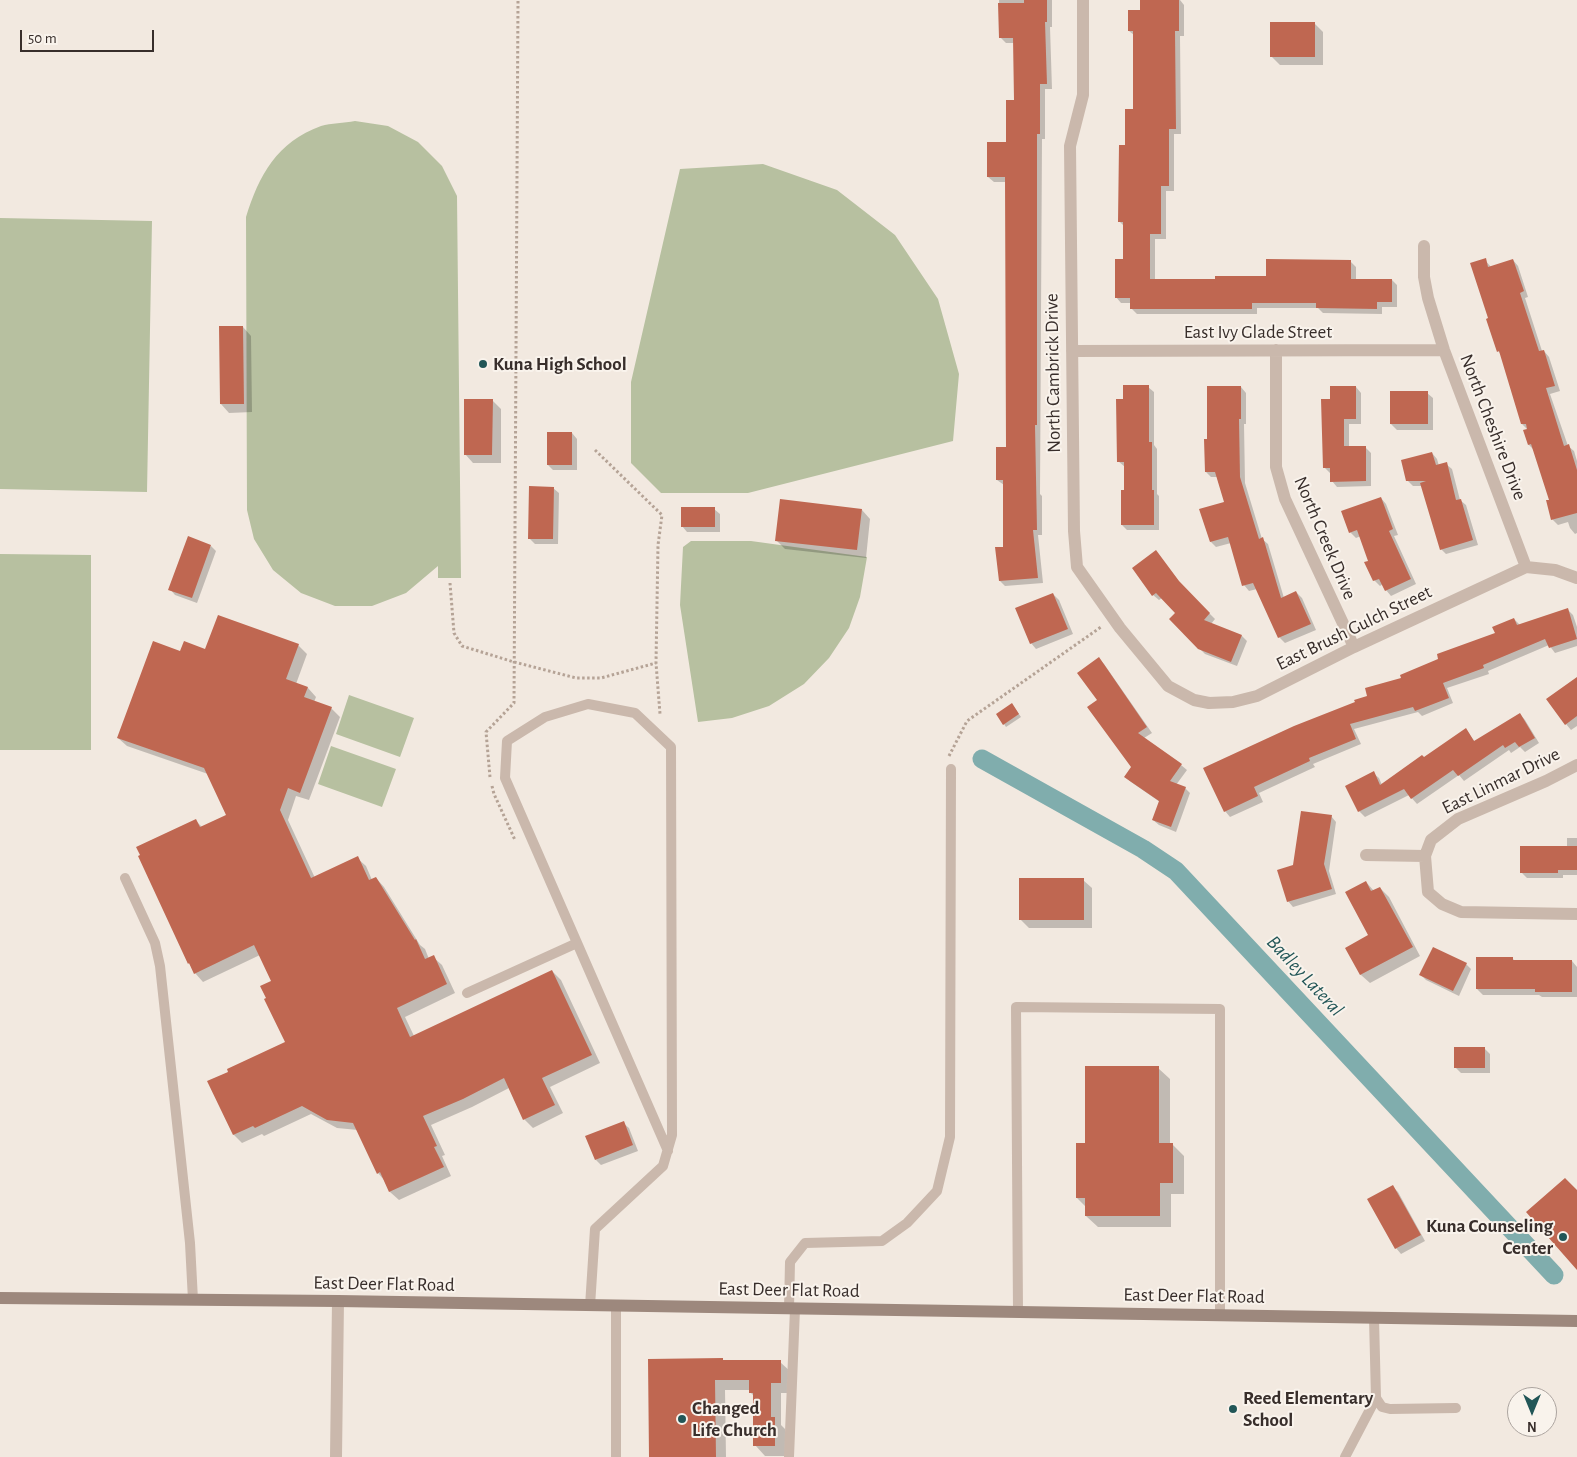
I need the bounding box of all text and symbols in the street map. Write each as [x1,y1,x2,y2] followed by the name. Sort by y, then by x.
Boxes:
[22,20,156,52] scale bar
[28,31,57,46] text: 50 m
[1040,293,1066,453] street label: North Cambrick Drive
[1184,321,1332,343] street label: East Ivy Glade Street
[1455,351,1531,503] street label: North Cheshire Drive
[493,353,627,375] place label: Kuna High School
[477,358,489,370] marker: Kuna High School
[1289,473,1361,603] street label: North Creek Drive
[1273,580,1435,676] street label: East Brush Gulch Street
[1438,743,1564,819] street label: East Linmar Drive
[1261,931,1349,1021] water label: Badley Lateral
[1426,1215,1553,1259] place label: Kuna Counseling Center
[1557,1231,1569,1243] marker: Kuna Counseling Center
[313,1271,455,1297] street label: East Deer Flat Road
[718,1277,860,1303] street label: East Deer Flat Road
[1123,1283,1265,1309] street label: East Deer Flat Road
[1243,1387,1373,1431] place label: Reed Elementary School
[1507,1387,1557,1437] north arrow
[692,1397,777,1441] place label: Changed Life Church
[1227,1403,1239,1415] marker: Reed Elementary School
[676,1413,688,1425] marker: Changed Life Church
[1527,1419,1537,1433] text: N

